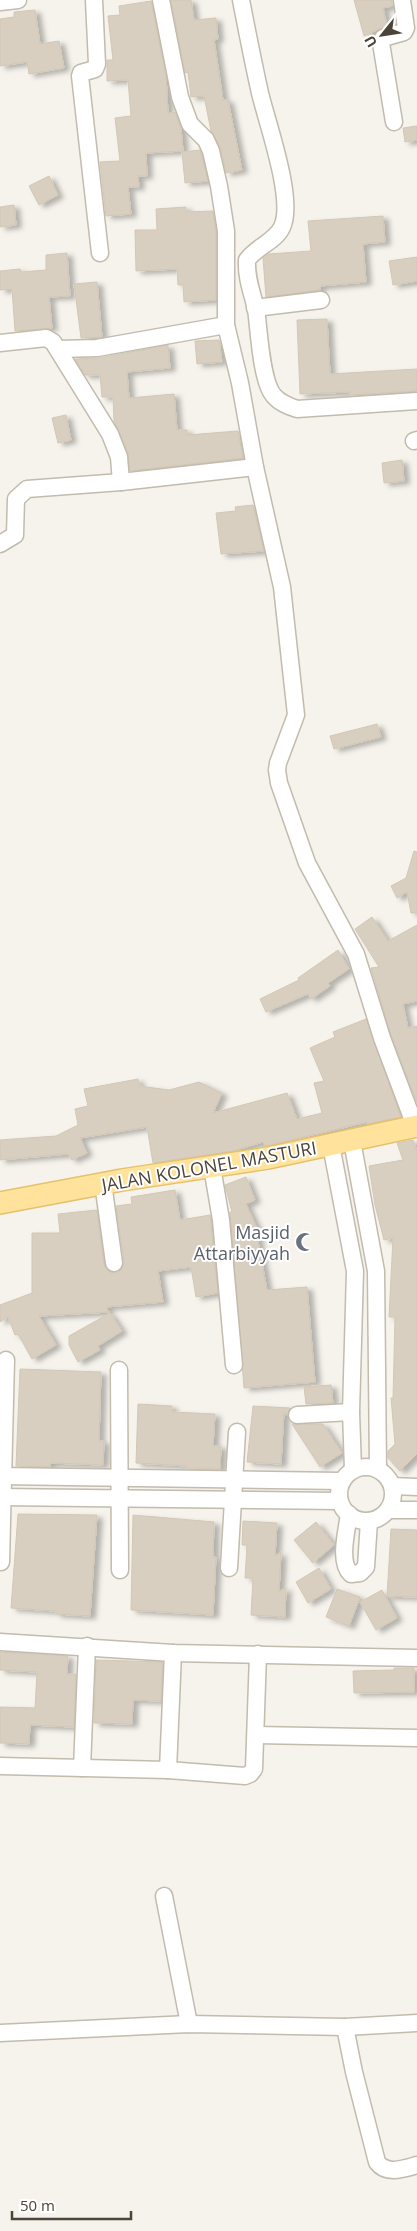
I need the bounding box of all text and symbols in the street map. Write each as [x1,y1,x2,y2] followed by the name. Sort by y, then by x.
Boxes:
[357,10,407,60] north arrow
[359,32,381,51] text: U
[98,1135,318,1197] street label: JALAN KOLONEL MASTURI
[194,1220,290,1265] place label: Masjid Attarbiyyah
[294,1231,316,1253] mosque icon: Masjid Attarbiyyah
[12,2188,131,2220] scale bar
[20,2195,55,2215] text: 50 m

